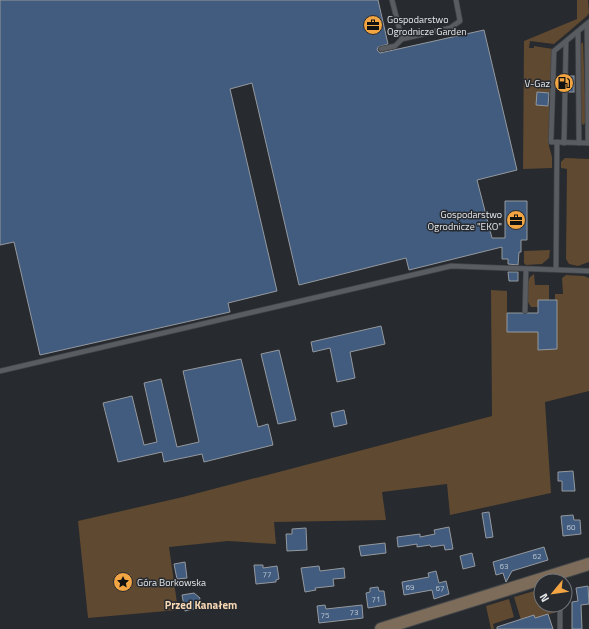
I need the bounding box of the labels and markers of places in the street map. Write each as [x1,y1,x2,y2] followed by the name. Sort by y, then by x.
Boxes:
[387,12,467,39] place label: Gospodarstwo Ogrodnicze Garden
[362,14,384,36] office icon: Gospodarstwo Ogrodnicze Garden
[553,72,575,94] fuel station icon: V-Gaz
[524,76,550,91] place label: V-Gaz
[428,207,502,234] place label: Gospodarstwo Ogrodnicze "EKO"
[505,209,527,231] office icon: Gospodarstwo Ogrodnicze "EKO"
[112,571,134,593] place icon: Góra Borkowska
[137,575,206,590] place label: Góra Borkowska

